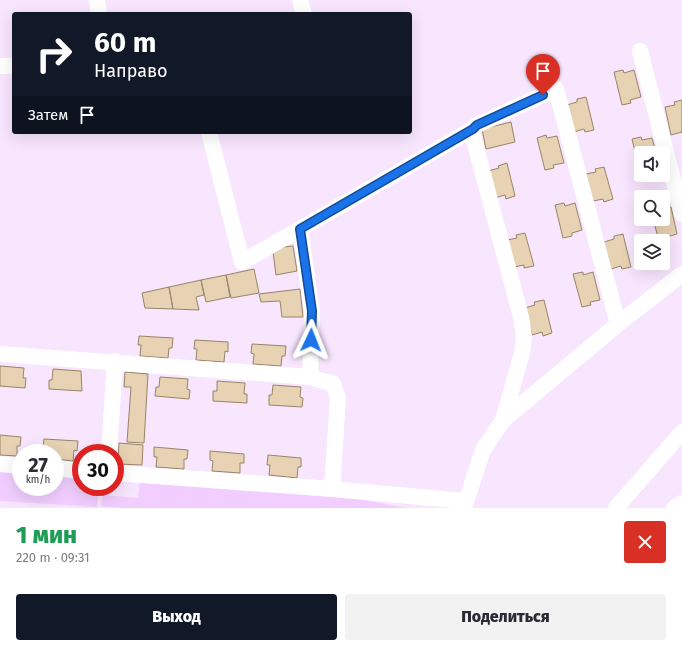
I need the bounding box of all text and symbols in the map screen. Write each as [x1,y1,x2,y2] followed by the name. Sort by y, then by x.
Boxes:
[94,26,156,59] text: 60 m
[28,28,80,80] icon: right
[526,54,560,95] pin
[94,60,168,82] text: Направо
[532,60,554,82] icon: arrive
[76,104,98,126] icon: arrive
[28,106,68,124] text: Затем
[634,146,670,270] map controls
[634,146,670,182] button: sound
[634,190,670,226] button: search
[634,234,670,270] button: layers
[290,319,332,361] position arrow
[72,444,124,496] speed limit sign: 30
[28,453,48,477] text: 27
[26,474,50,486] text: km/h
[16,521,77,549] text: 1 мин
[624,521,666,563] button: close
[16,550,90,565] text: 220 m · 09:31
[16,594,337,640] button: Выход
[345,594,666,640] button: Поделиться

